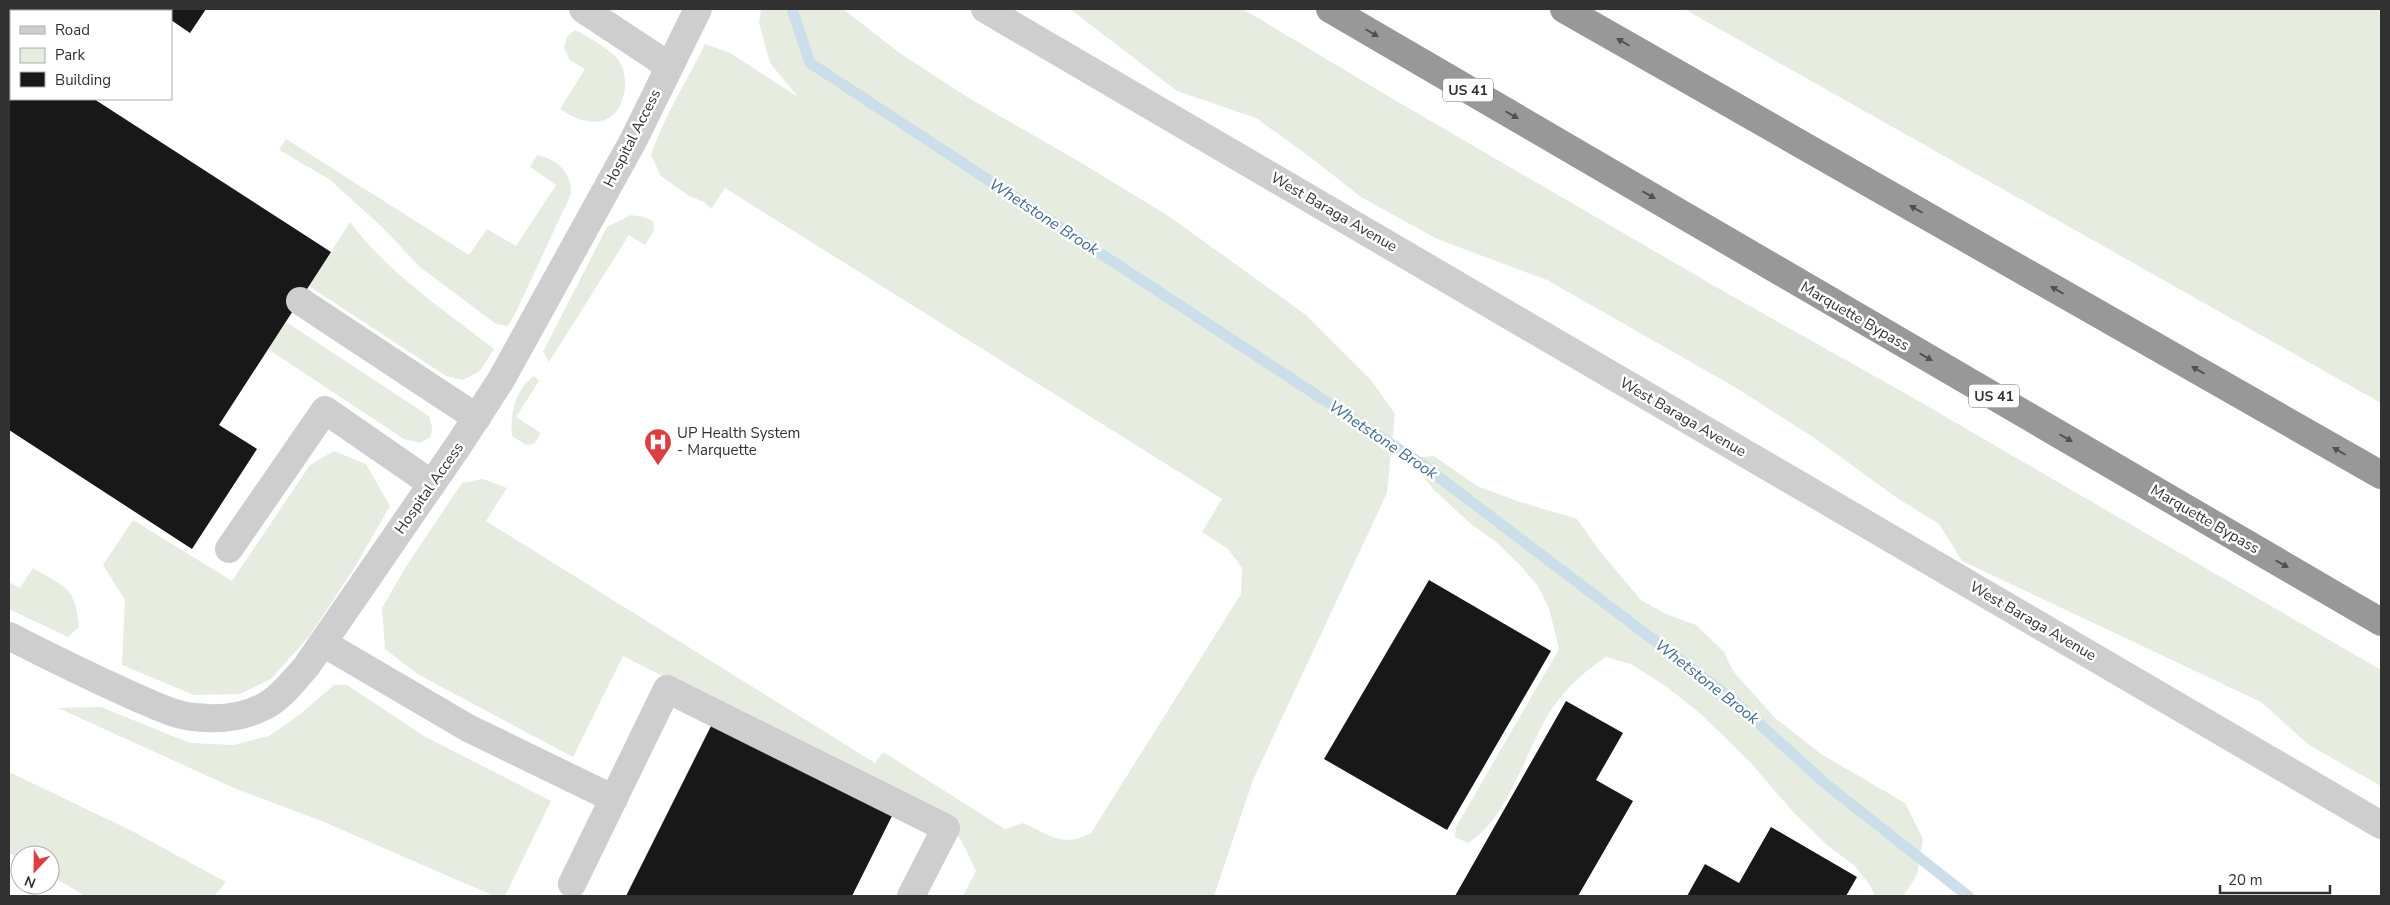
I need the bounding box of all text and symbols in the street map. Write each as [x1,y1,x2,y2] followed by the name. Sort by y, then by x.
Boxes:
[10,10,172,100] legend
[55,20,90,40] text: Road
[1365,29,1378,38] one-way arrow
[1616,38,1630,47] one-way arrow
[55,45,85,65] text: Park
[55,70,111,90] text: Building
[1443,78,1493,102] road number: US 41
[599,86,665,190] street label: Hospital Access
[1505,111,1519,120] one-way arrow
[1267,168,1401,256] street label: West Baraga Avenue
[985,173,1104,261] water label: Whetstone Brook
[1643,191,1656,200] one-way arrow
[1909,205,1922,214] one-way arrow
[1797,277,1913,355] street label: Marquette Bypass
[2049,286,2064,294] one-way arrow
[1919,352,1932,361] one-way arrow
[2191,366,2204,375] one-way arrow
[1616,373,1750,461] street label: West Baraga Avenue
[1969,384,2019,408] road number: US 41
[1324,395,1443,485] water label: Whetstone Brook
[677,423,800,460] place label: UP Health System - Marquette
[643,427,673,466] hospital icon: UP Health System - Marquette
[2060,434,2073,443] one-way arrow
[390,438,468,538] street label: Hospital Access
[2332,447,2346,455] one-way arrow
[2147,480,2263,558] street label: Marquette Bypass
[2276,560,2289,569] one-way arrow
[1966,577,2100,665] street label: West Baraga Avenue
[1650,634,1765,730] water label: Whetstone Brook
[10,845,60,895] north arrow
[2220,862,2330,894] scale bar
[2228,870,2263,890] text: 20 m
[22,871,39,892] text: N

